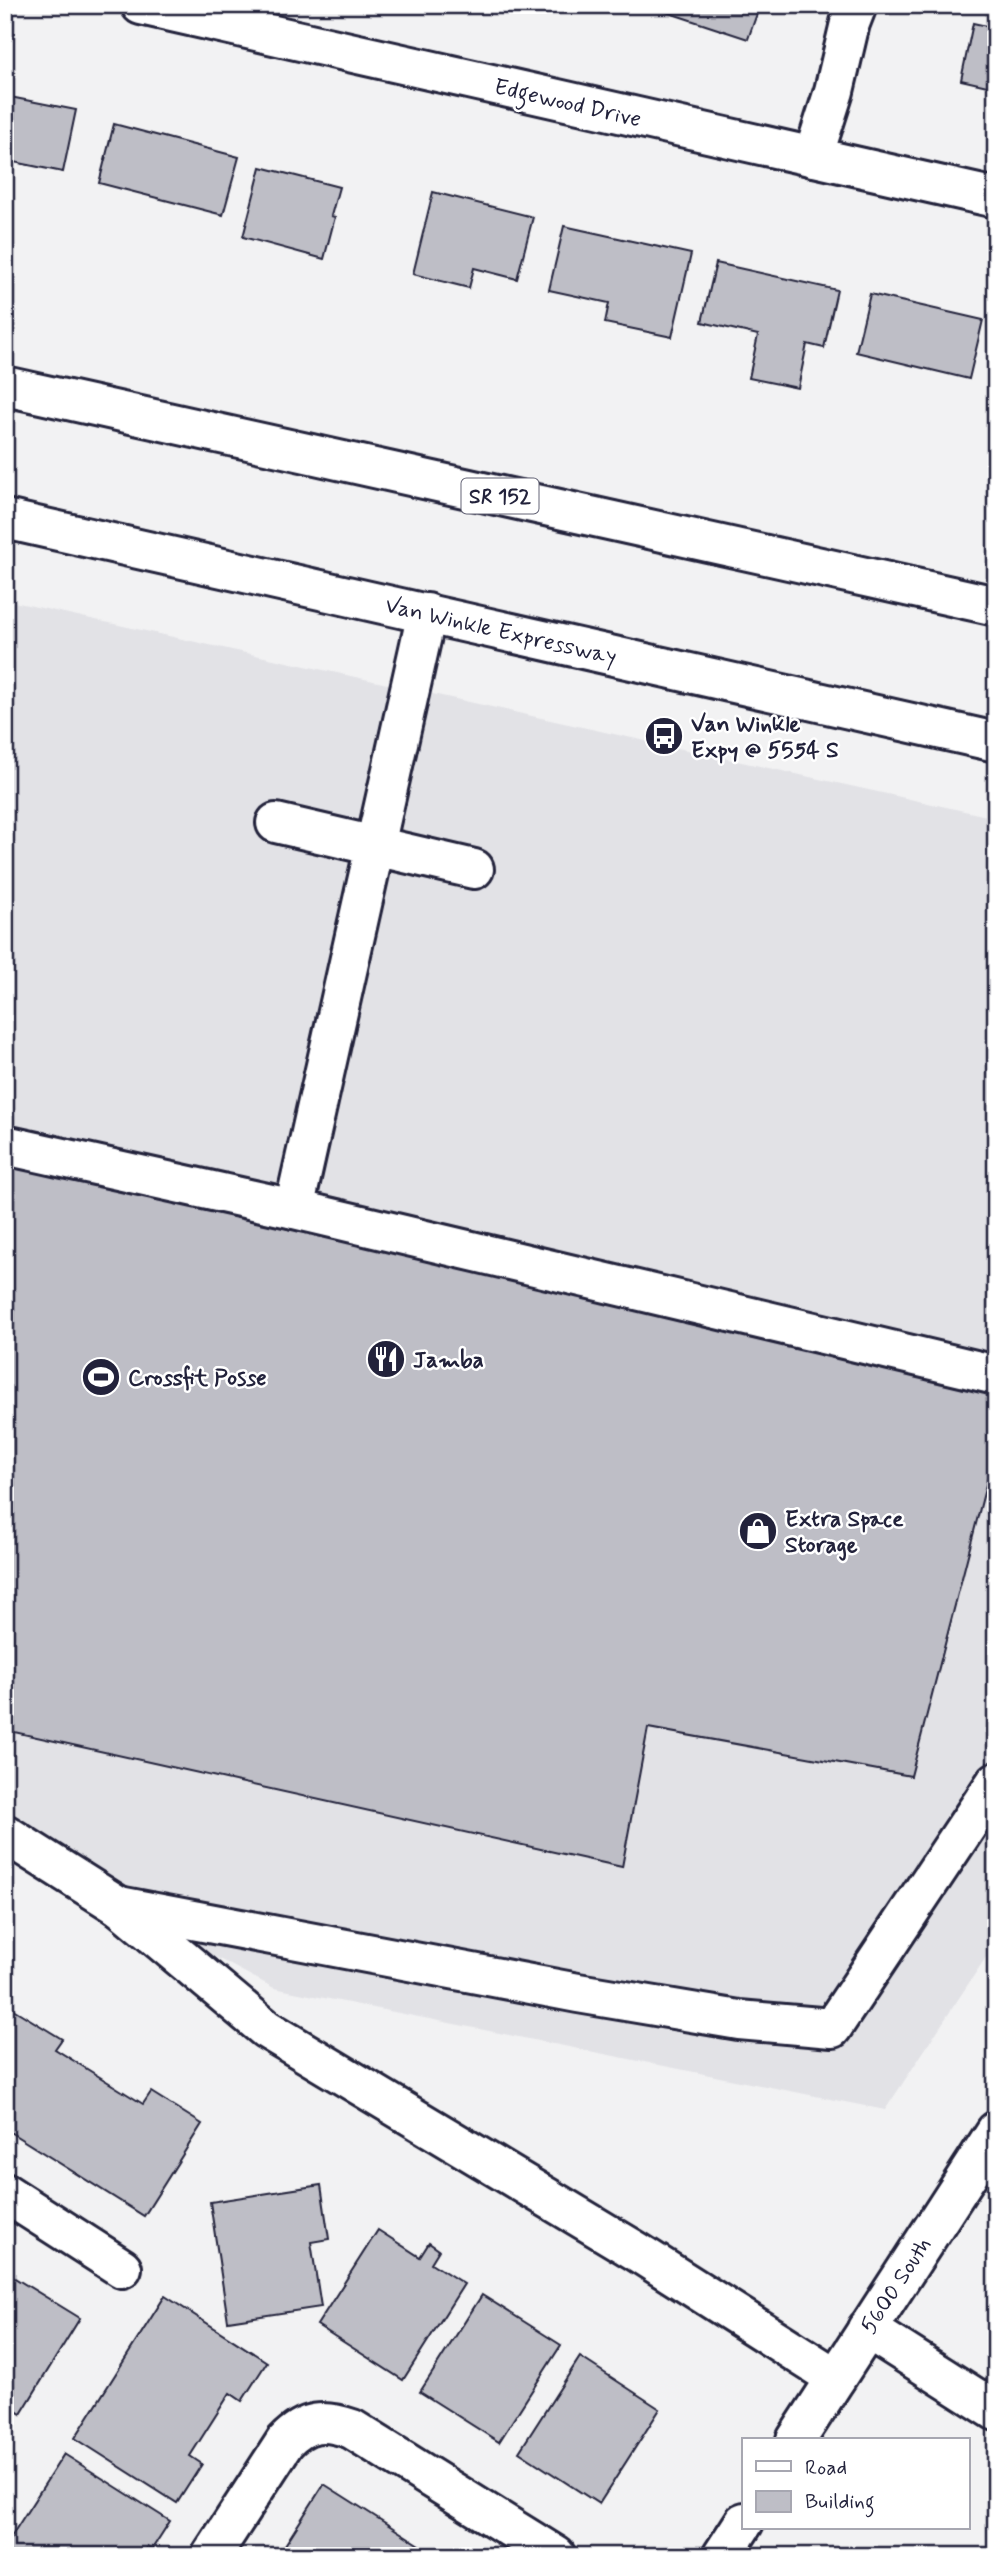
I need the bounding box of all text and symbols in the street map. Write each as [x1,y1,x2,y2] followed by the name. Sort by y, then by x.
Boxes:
[491,72,644,137] street label: Edgewood Drive
[462,478,538,514] road number: SR 152
[382,591,619,673] street label: Van Winkle Expressway
[691,710,839,766] place label: Van Winkle Expy @ 5554 S
[643,715,685,757] bus stop icon: Van Winkle Expy @ 5554 S
[365,1338,407,1380] restaurant icon: Jamba
[413,1346,484,1376] place label: Jamba
[80,1356,122,1398] sports icon: Crossfit Posse
[128,1364,267,1394] place label: Crossfit Posse
[785,1505,904,1561] place label: Extra Space Storage
[737,1510,779,1552] shop icon: Extra Space Storage
[854,2232,939,2340] street label: 5600 South
[742,2438,970,2530] legend
[805,2454,847,2482] text: Road
[805,2488,875,2518] text: Building

